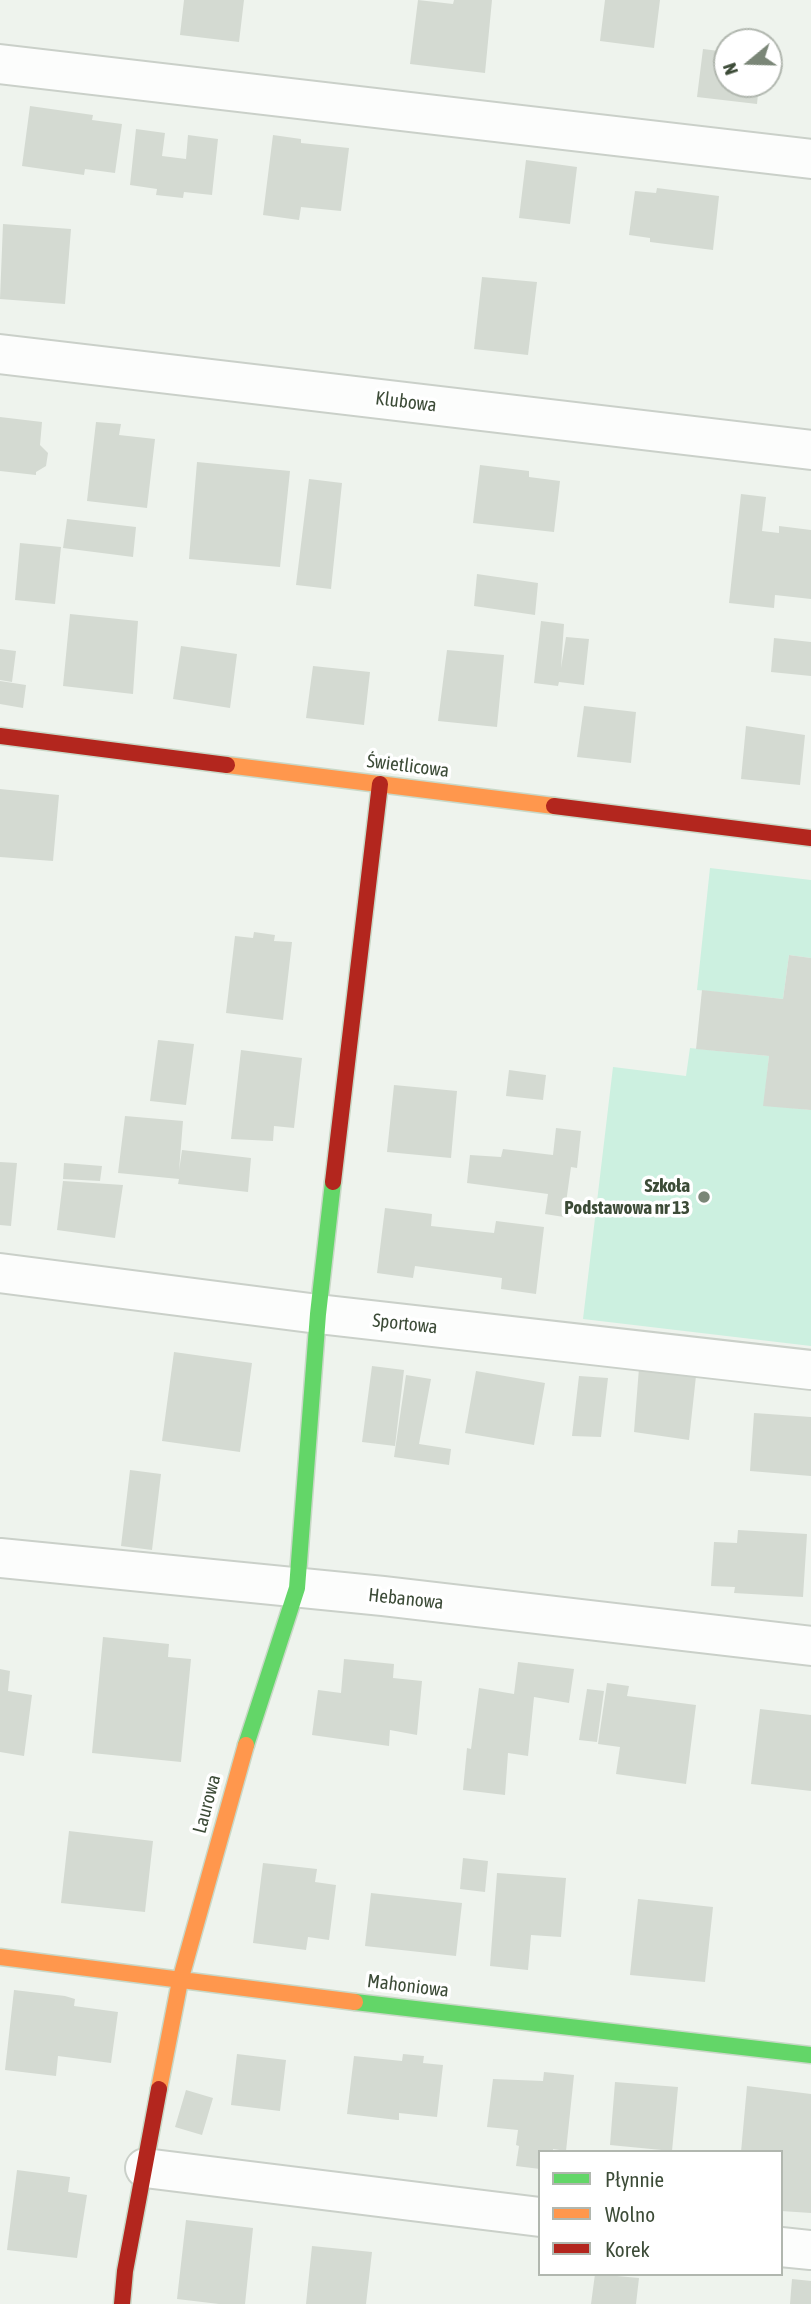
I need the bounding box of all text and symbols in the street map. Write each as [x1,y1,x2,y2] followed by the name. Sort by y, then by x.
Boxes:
[713,28,783,98] north arrow
[718,60,742,78] text: N
[374,387,438,417] street label: Klubowa
[366,750,450,782] street label: Świetlicowa
[564,1175,690,1219] place label: Szkoła Podstawowa nr 13
[696,1189,712,1205] marker: Szkoła Podstawowa nr 13
[371,1309,439,1339] street label: Sportowa
[367,1584,445,1614] street label: Hebanowa
[188,1772,226,1836] street label: Laurowa
[366,1970,450,2002] street label: Mahoniowa
[538,2150,783,2276] legend
[605,2167,664,2191] text: Płynnie
[605,2202,655,2226] text: Wolno
[605,2237,650,2261] text: Korek

